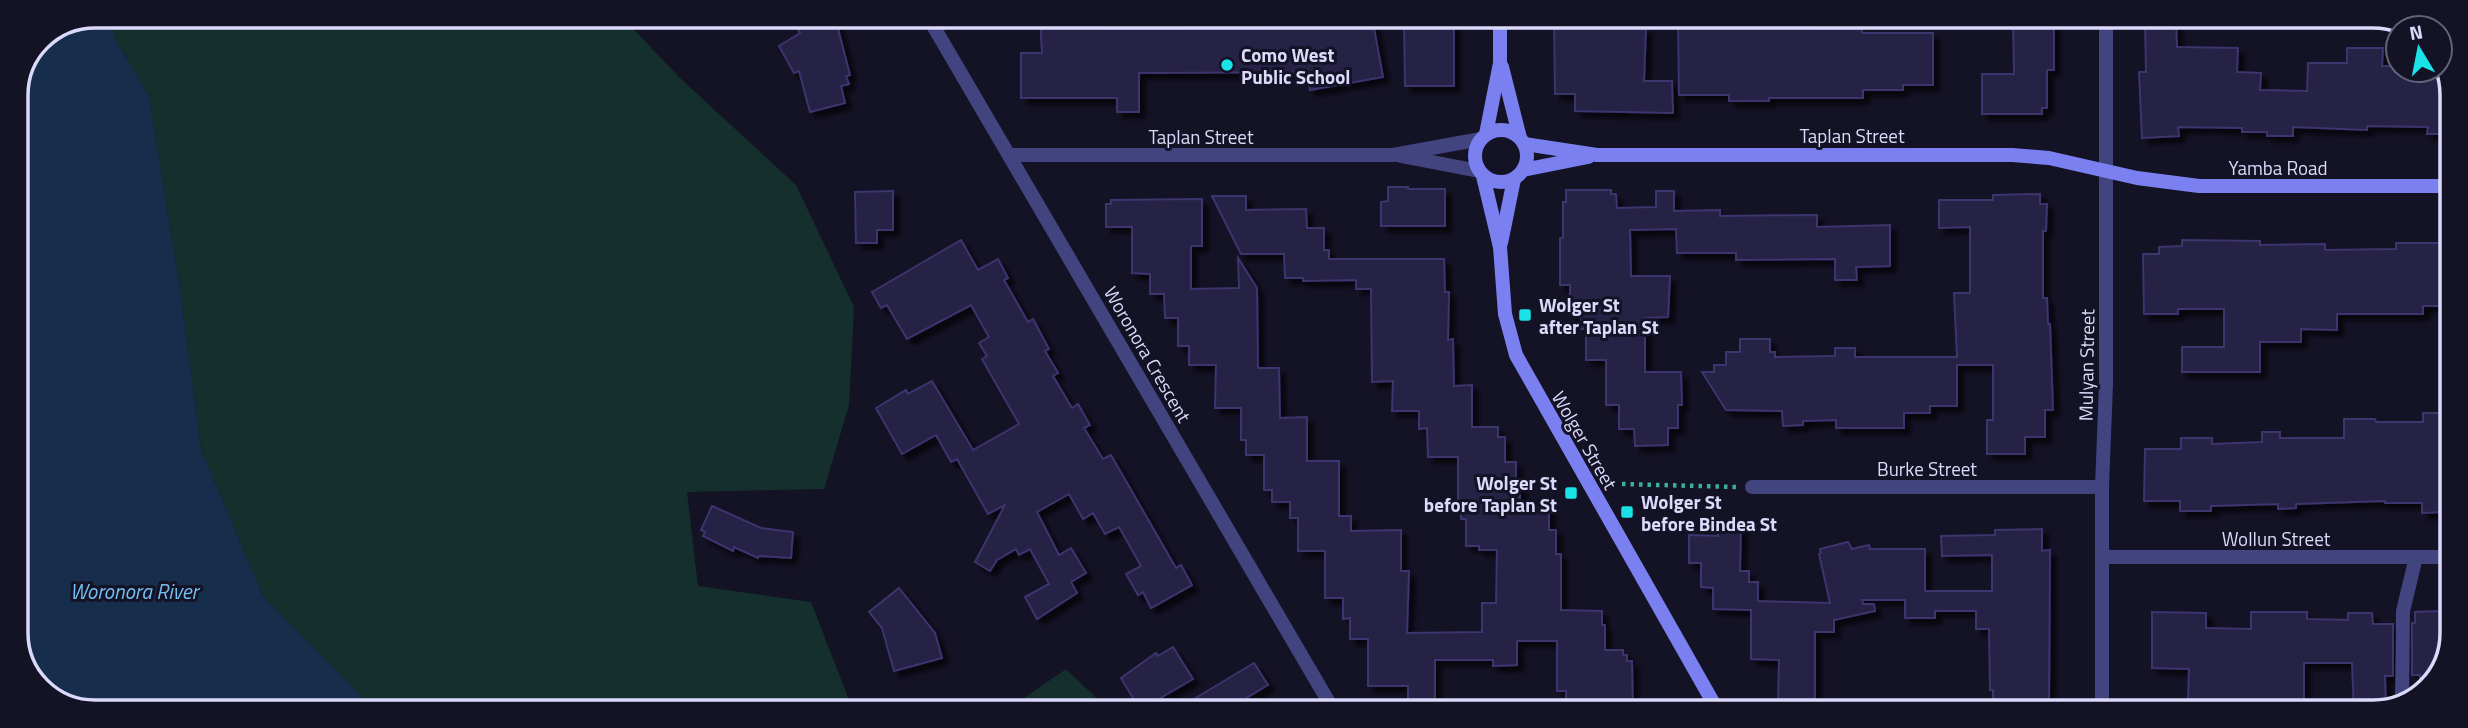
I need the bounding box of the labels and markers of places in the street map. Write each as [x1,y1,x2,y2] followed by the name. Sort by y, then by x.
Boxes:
[1241,40,1350,91] place label: Como West Public School
[1219,57,1235,73] marker: Como West Public School
[1539,290,1659,341] place label: Wolger St after Taplan St
[1517,307,1533,323] marker: Wolger St after Taplan St
[1424,468,1557,519] place label: Wolger St before Taplan St
[1563,485,1579,501] marker: Wolger St before Taplan St
[1641,487,1777,538] place label: Wolger St before Bindea St
[1619,504,1635,520] marker: Wolger St before Bindea St

